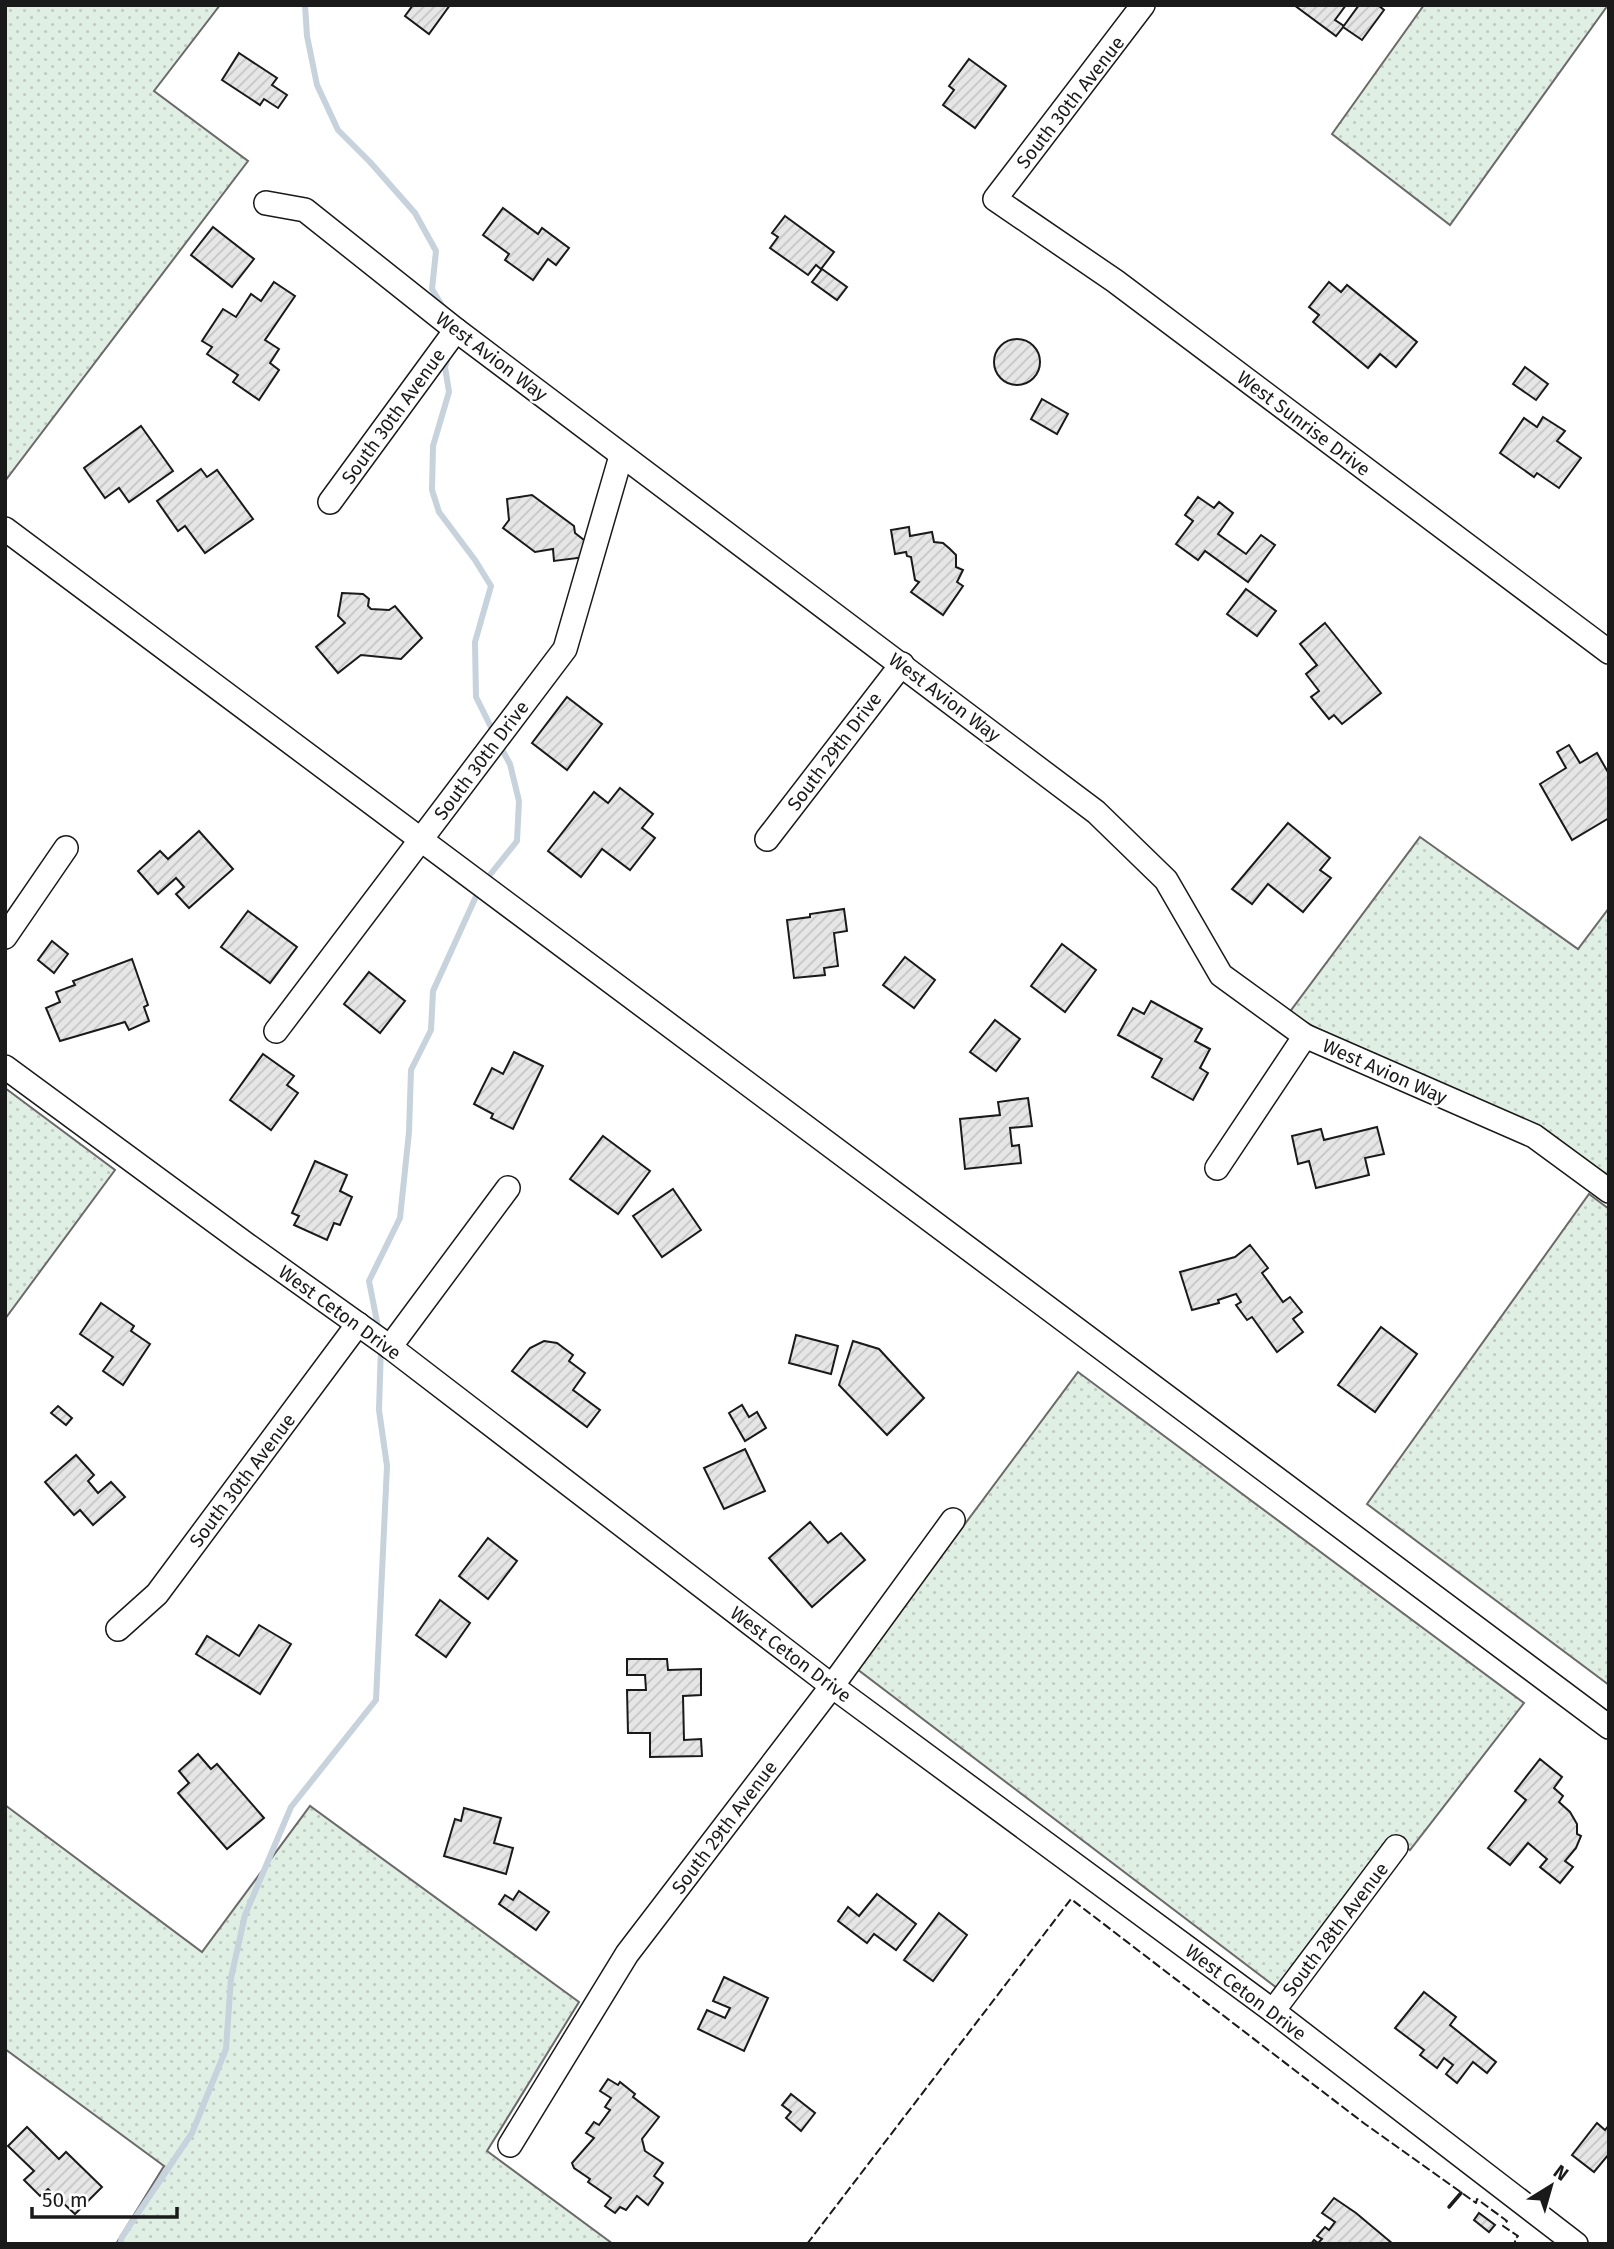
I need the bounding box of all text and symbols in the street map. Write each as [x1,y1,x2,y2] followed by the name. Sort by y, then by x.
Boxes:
[1012,32,1129,173] street label: South 30th Avenue
[431,307,553,406] street label: West Avion Way
[337,344,450,488] street label: South 30th Avenue
[1233,366,1375,481] street label: West Sunrise Drive
[884,648,1006,747] street label: West Avion Way
[782,688,886,815] street label: South 29th Drive
[429,696,534,824] street label: South 30th Drive
[1319,1034,1451,1109] street label: West Avion Way
[274,1260,405,1365] street label: West Ceton Drive
[185,1409,300,1552] street label: South 30th Avenue
[726,1601,856,1707] street label: West Ceton Drive
[667,1756,782,1898] street label: South 29th Avenue
[1278,1858,1393,2001] street label: South 28th Avenue
[1181,1939,1311,2045] street label: West Ceton Drive
[1516,2151,1586,2221] north arrow
[1549,2160,1573,2186] text: N
[32,2176,177,2220] scale bar
[42,2187,88,2213] text: 50 m

